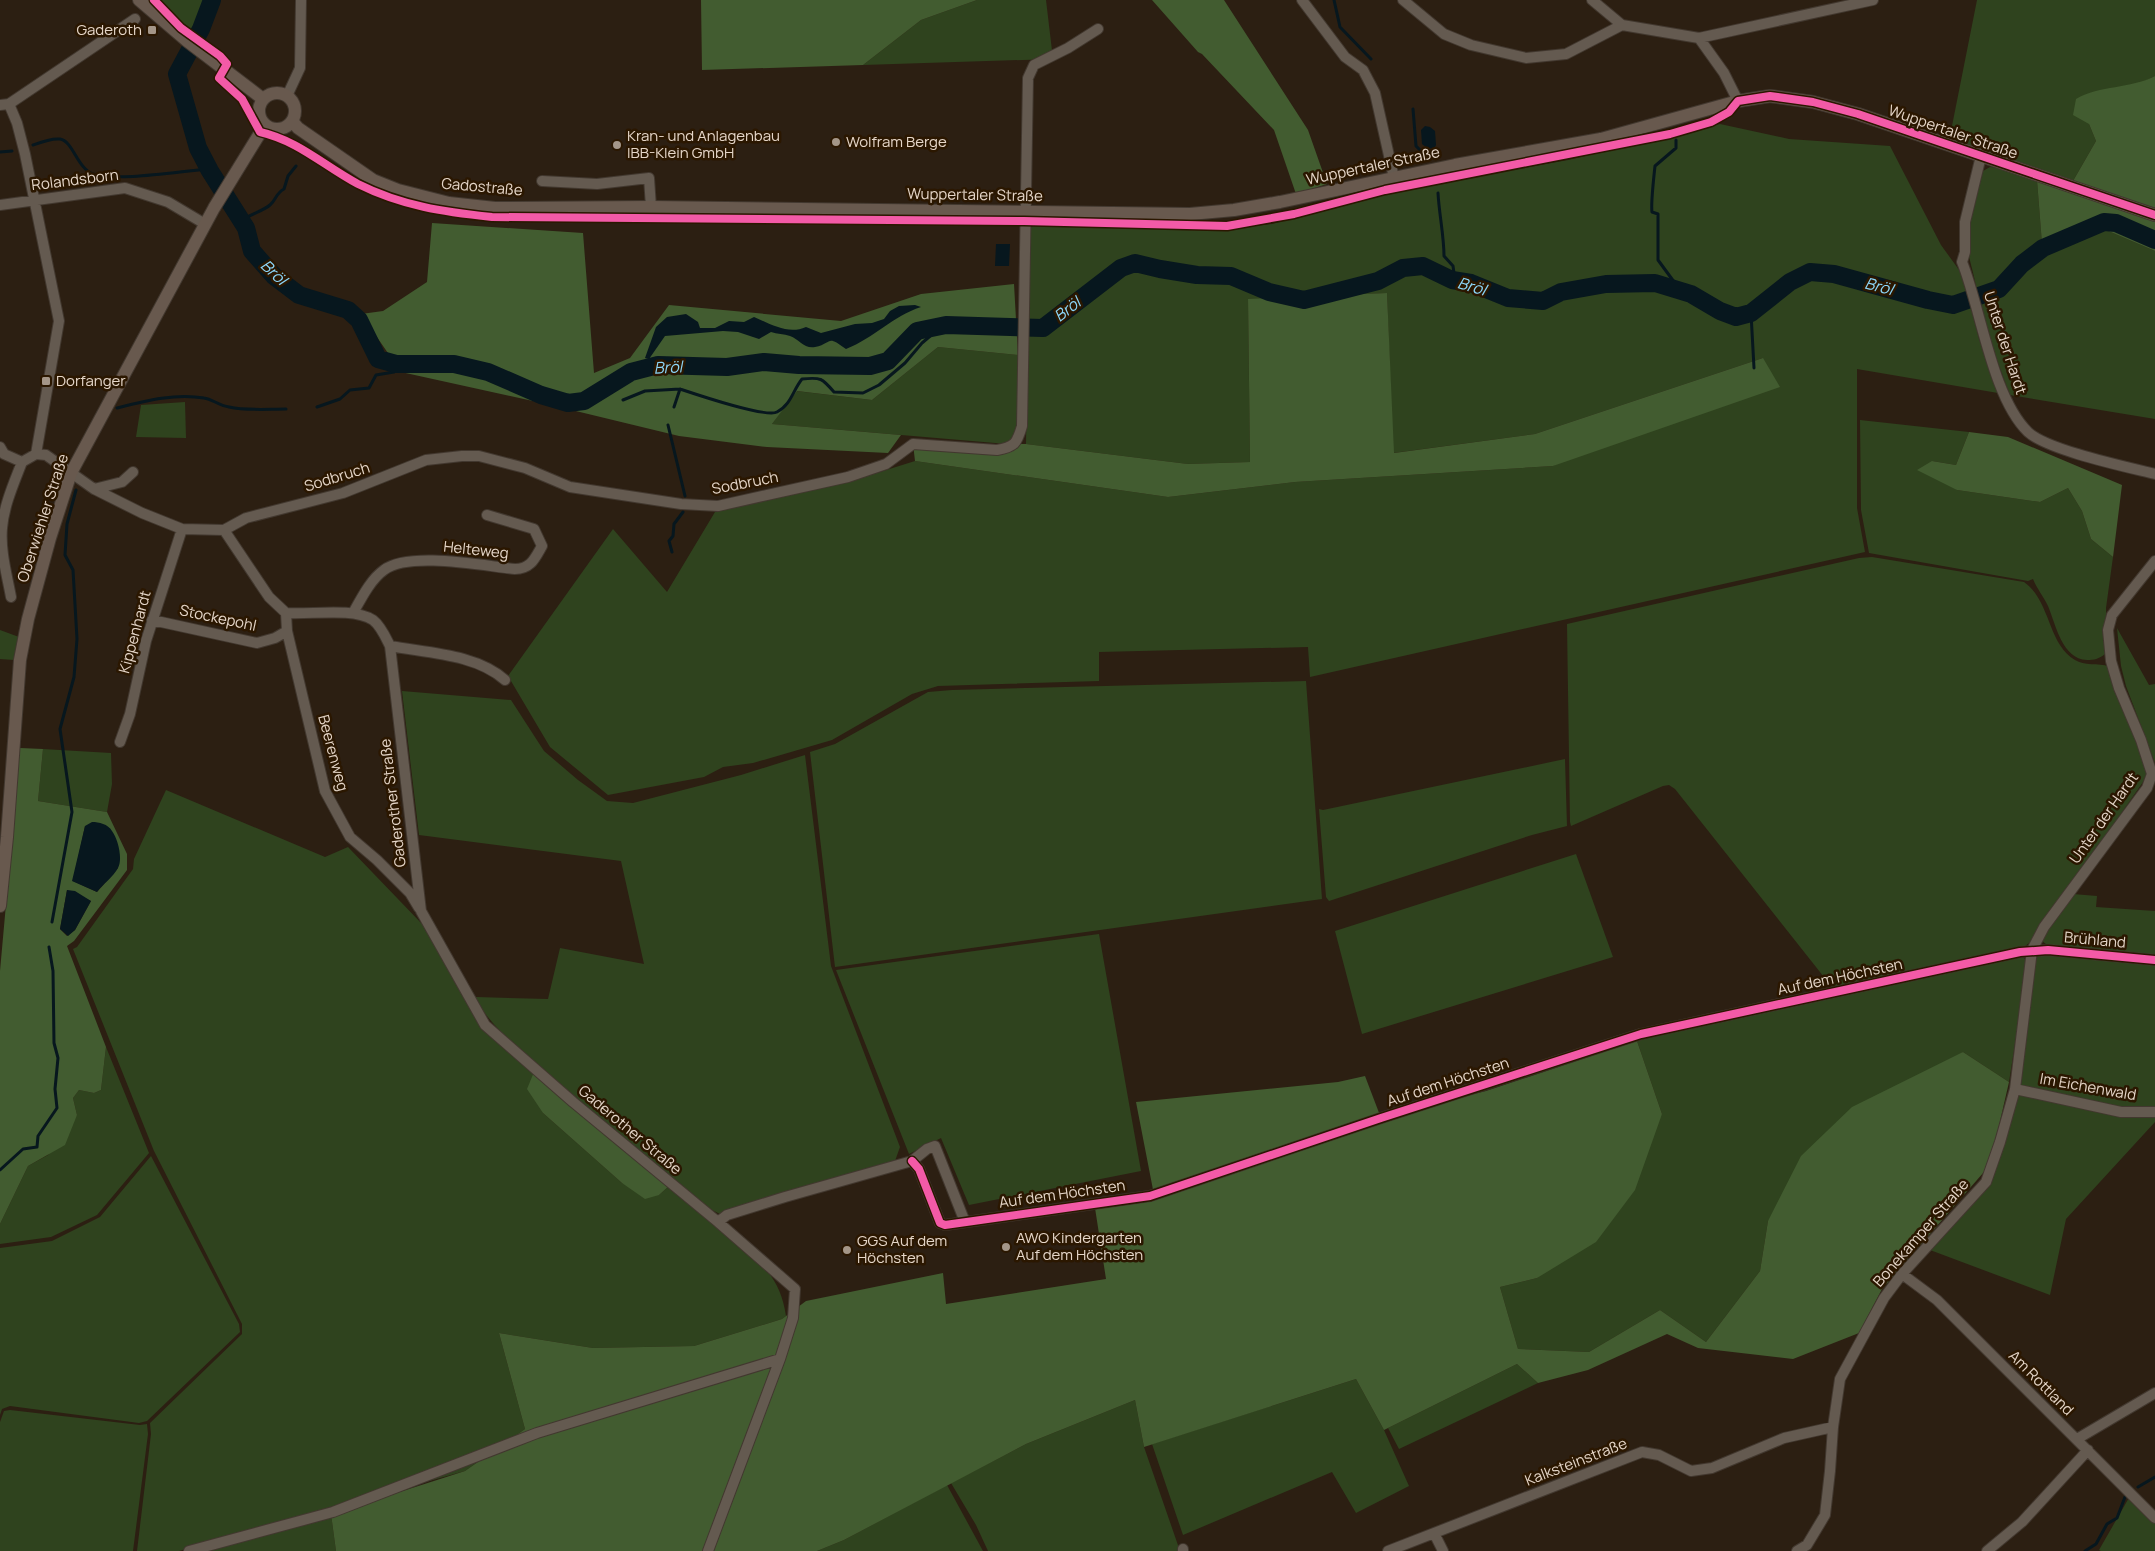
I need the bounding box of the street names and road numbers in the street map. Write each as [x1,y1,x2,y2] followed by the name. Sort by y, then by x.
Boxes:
[1886,99,2021,164] street label: Wuppertaler Straße
[1304,141,1442,190] street label: Wuppertaler Straße
[30,164,120,195] street label: Rolandsborn
[440,172,524,201] street label: Gadostraße
[907,183,1043,206] street label: Wuppertaler Straße
[1979,289,2032,397] street label: Unter der Hardt
[12,451,73,585] street label: Oberwiehler Straße
[302,457,372,496] street label: Sodbruch
[710,466,780,499] street label: Sodbruch
[442,536,510,563] street label: Helteweg
[113,588,156,676] street label: Kippenhardt
[178,599,259,636] street label: Stockepohl
[313,712,354,793] street label: Beerenweg
[374,737,411,868] street label: Gaderother Straße
[2064,768,2143,868] street label: Unter der Hardt
[2063,926,2127,953] street label: Brühland
[1775,953,1904,1000] street label: Auf dem Höchsten
[1384,1052,1512,1111] street label: Auf dem Höchsten
[2038,1068,2138,1105] street label: Im Eichenwald
[574,1080,687,1179] street label: Gaderother Straße
[997,1174,1126,1213] street label: Auf dem Höchsten
[1868,1174,1974,1291] street label: Bonekamper Straße
[2004,1345,2079,1420] street label: Am Rottland
[1522,1432,1630,1491] street label: Kalksteinstraße

